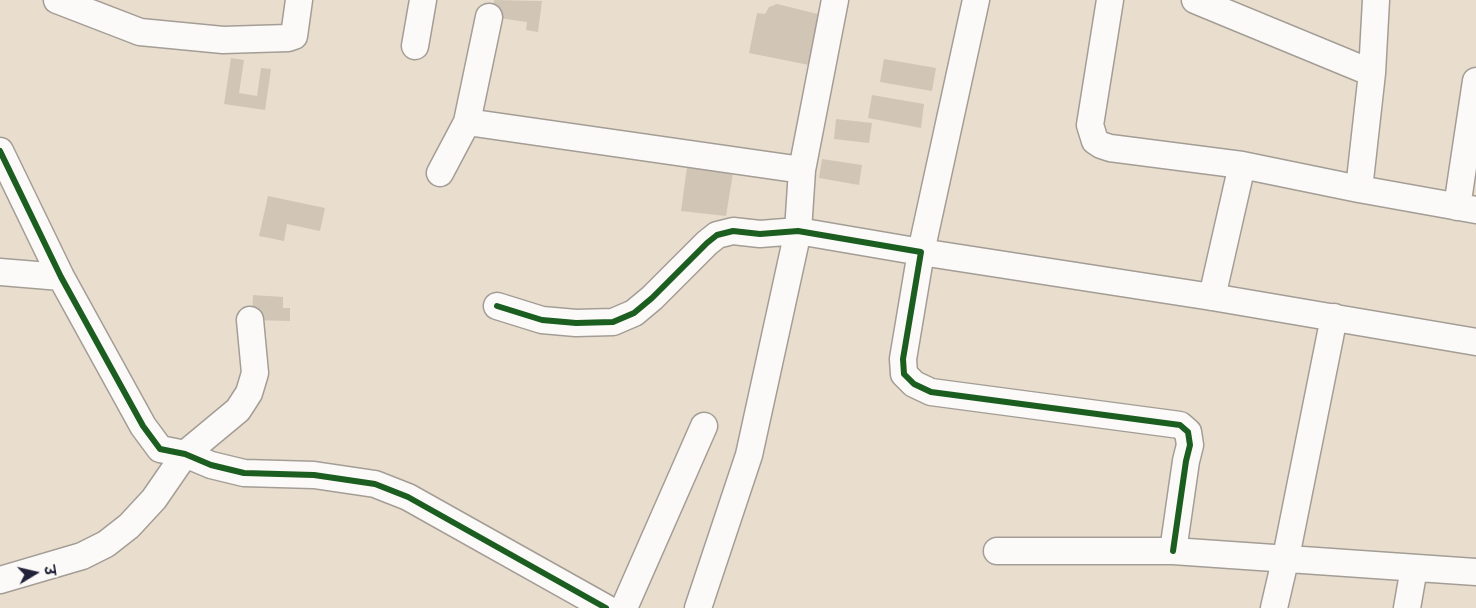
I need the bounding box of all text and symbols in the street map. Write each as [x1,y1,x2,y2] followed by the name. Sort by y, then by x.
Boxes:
[10,548,60,598] north arrow
[40,564,60,577] text: उ

